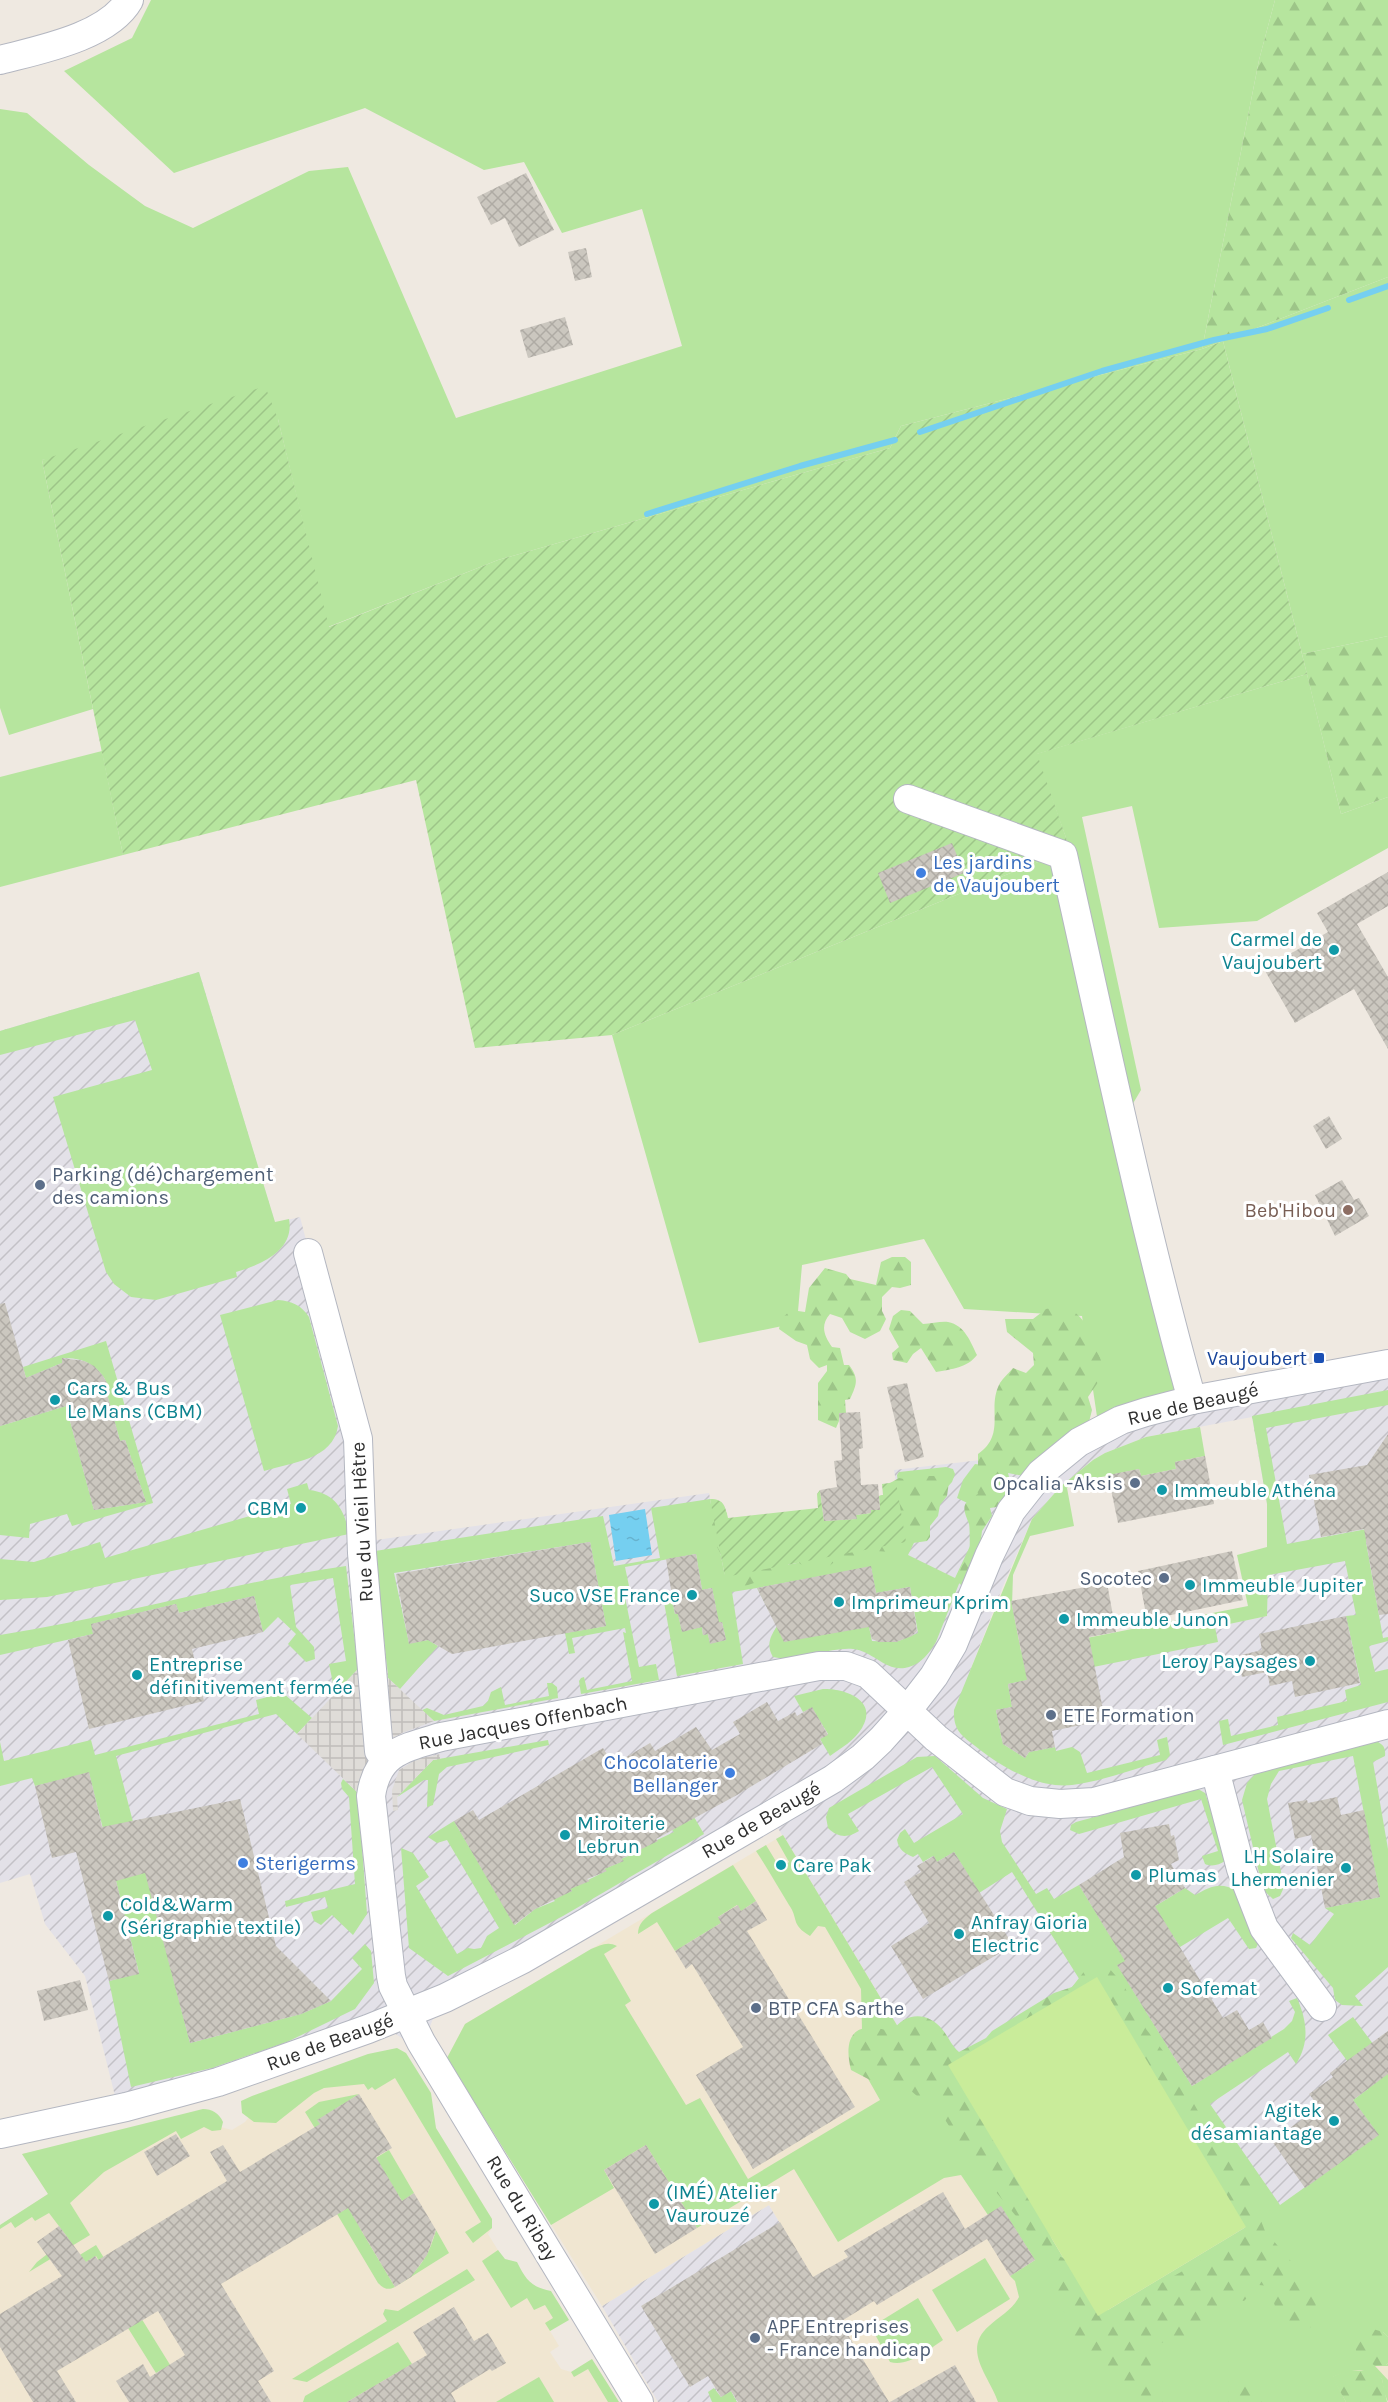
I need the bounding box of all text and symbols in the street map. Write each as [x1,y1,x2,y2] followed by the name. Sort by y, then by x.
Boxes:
[933,851,1060,897] place label: Les jardins de Vaujoubert
[914,866,928,880] marker: Les jardins de Vaujoubert
[1222,928,1322,974] place label: Carmel de Vaujoubert
[1327,943,1341,957] marker: Carmel de Vaujoubert
[52,1163,274,1209] place label: Parking (dé)chargement des camions
[33,1178,47,1192] marker: Parking (dé)chargement des camions
[1245,1199,1336,1222] place label: Beb'Hibou
[1341,1203,1355,1217] marker: Beb'Hibou
[1207,1347,1307,1370] place label: Vaujoubert
[1312,1351,1326,1365] marker: Vaujoubert
[67,1377,203,1423] place label: Cars & Bus Le Mans (CBM)
[1125,1378,1261,1430] street label: Rue de Beaugé
[48,1393,62,1407] marker: Cars & Bus Le Mans (CBM)
[346,1441,378,1603] street label: Rue du Vieil Hêtre
[993,1472,1123,1495] place label: Opcalia -Aksis
[1128,1476,1142,1490] marker: Opcalia -Aksis
[1174,1479,1336,1502] place label: Immeuble Athéna
[1155,1483,1169,1497] marker: Immeuble Athéna
[247,1497,289,1520] place label: CBM
[294,1501,308,1515] marker: CBM
[1080,1567,1152,1590] place label: Socotec
[1157,1571,1171,1585] marker: Socotec
[1202,1574,1363,1597] place label: Immeuble Jupiter
[1183,1578,1197,1592] marker: Immeuble Jupiter
[529,1584,680,1607] place label: Suco VSE France
[685,1588,699,1602] marker: Suco VSE France
[851,1591,1009,1614] place label: Imprimeur Kprim
[832,1595,846,1609] marker: Imprimeur Kprim
[1076,1608,1229,1631] place label: Immeuble Junon
[1057,1612,1071,1626] marker: Immeuble Junon
[1161,1650,1298,1673] place label: Leroy Paysages
[149,1653,353,1699] place label: Entreprise définitivement fermée
[1303,1654,1317,1668] marker: Leroy Paysages
[130,1668,144,1682] marker: Entreprise définitivement fermée
[417,1691,629,1755] street label: Rue Jacques Offenbach
[1063,1704,1195,1727] place label: ETE Formation
[1044,1708,1058,1722] marker: ETE Formation
[604,1751,719,1797] place label: Chocolaterie Bellanger
[723,1766,737,1780] marker: Chocolaterie Bellanger
[697,1777,825,1863] street label: Rue de Beaugé
[577,1812,665,1858] place label: Miroiterie Lebrun
[558,1828,572,1842] marker: Miroiterie Lebrun
[1231,1845,1335,1891] place label: LH Solaire Lhermenier
[255,1852,356,1875] place label: Sterigerms
[793,1854,872,1877] place label: Care Pak
[236,1856,250,1870] marker: Sterigerms
[774,1858,788,1872] marker: Care Pak
[1339,1861,1353,1875] marker: LH Solaire Lhermenier
[1148,1864,1217,1887] place label: Plumas
[1129,1868,1143,1882] marker: Plumas
[120,1893,301,1939] place label: Cold&Warm (Sérigraphie textile)
[101,1909,115,1923] marker: Cold&Warm (Sérigraphie textile)
[971,1911,1088,1957] place label: Anfray Gioria Electric
[952,1927,966,1941] marker: Anfray Gioria Electric
[1180,1977,1258,2000] place label: Sofemat
[1161,1981,1175,1995] marker: Sofemat
[768,1997,904,2020] place label: BTP CFA Sarthe
[749,2001,763,2015] marker: BTP CFA Sarthe
[263,2008,397,2076] street label: Rue de Beaugé
[1191,2099,1322,2145] place label: Agitek désamiantage
[1327,2114,1341,2128] marker: Agitek désamiantage
[482,2151,562,2265] street label: Rue du Ribay
[666,2180,778,2227] place label: (IMÉ) Atelier Vaurouzé
[647,2197,661,2211] marker: (IMÉ) Atelier Vaurouzé
[767,2315,931,2361] place label: APF Entreprises - France handicap
[748,2331,762,2345] marker: APF Entreprises - France handicap

